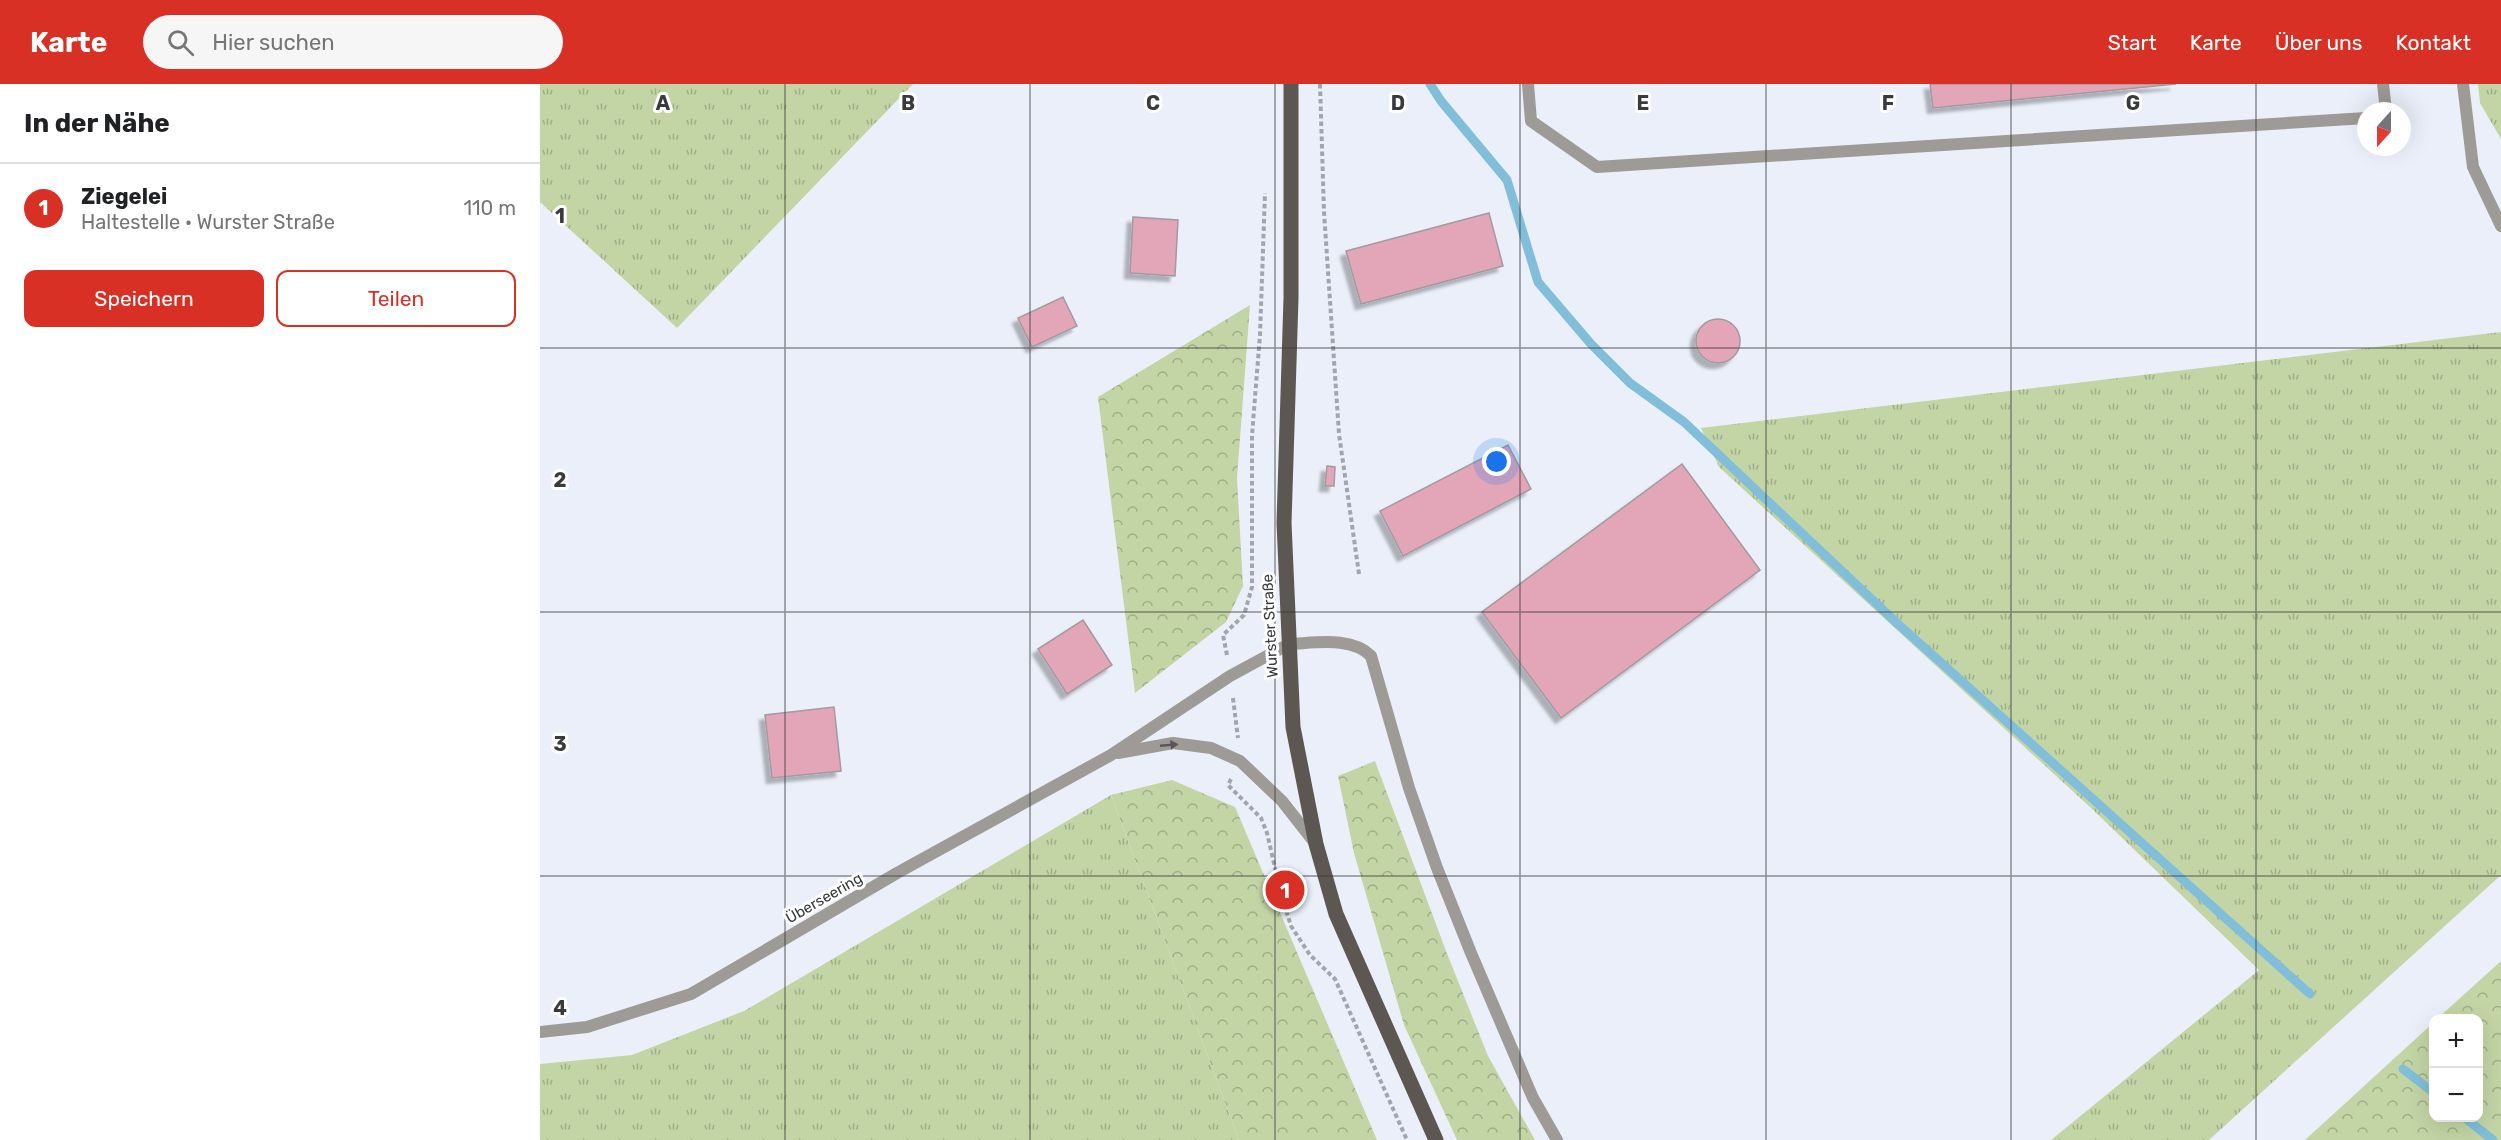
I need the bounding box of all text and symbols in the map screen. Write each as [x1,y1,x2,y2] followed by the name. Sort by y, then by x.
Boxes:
[143,15,563,69] search box
[30,26,107,59] text: Karte
[164,26,197,59] icon: search
[212,29,335,56] text: Hier suchen
[2108,30,2157,55] text: Start
[2190,30,2242,55] text: Karte
[2275,30,2363,55] text: Über uns
[2396,30,2471,55] text: Kontakt
[656,91,671,115] text: A
[901,91,915,115] text: B
[1146,91,1160,115] text: C
[1391,91,1405,115] text: D
[1637,91,1649,115] text: E
[1882,91,1894,115] text: F
[2126,91,2140,115] text: G
[2357,102,2411,156] north arrow
[24,108,170,139] text: In der Nähe
[81,183,167,210] text: Ziegelei
[39,196,48,220] text: 1
[464,196,516,220] text: 110 m
[555,204,565,228] text: 1
[81,210,335,234] text: Haltestelle · Wurster Straße
[24,270,264,327] button: Speichern
[276,270,516,327] button: Teilen
[1482,447,1511,476] your location
[554,468,567,492] text: 2
[1258,574,1282,678] street label: Wurster Straße
[553,732,567,756] text: 3
[1159,740,1178,750] one-way arrow
[1266,868,1304,912] pin: 1
[783,869,865,927] street label: Überseering
[553,996,567,1020] text: 4
[2429,1014,2483,1122] map controls
[2429,1014,2483,1068] button: +
[2429,1068,2483,1122] button: −

